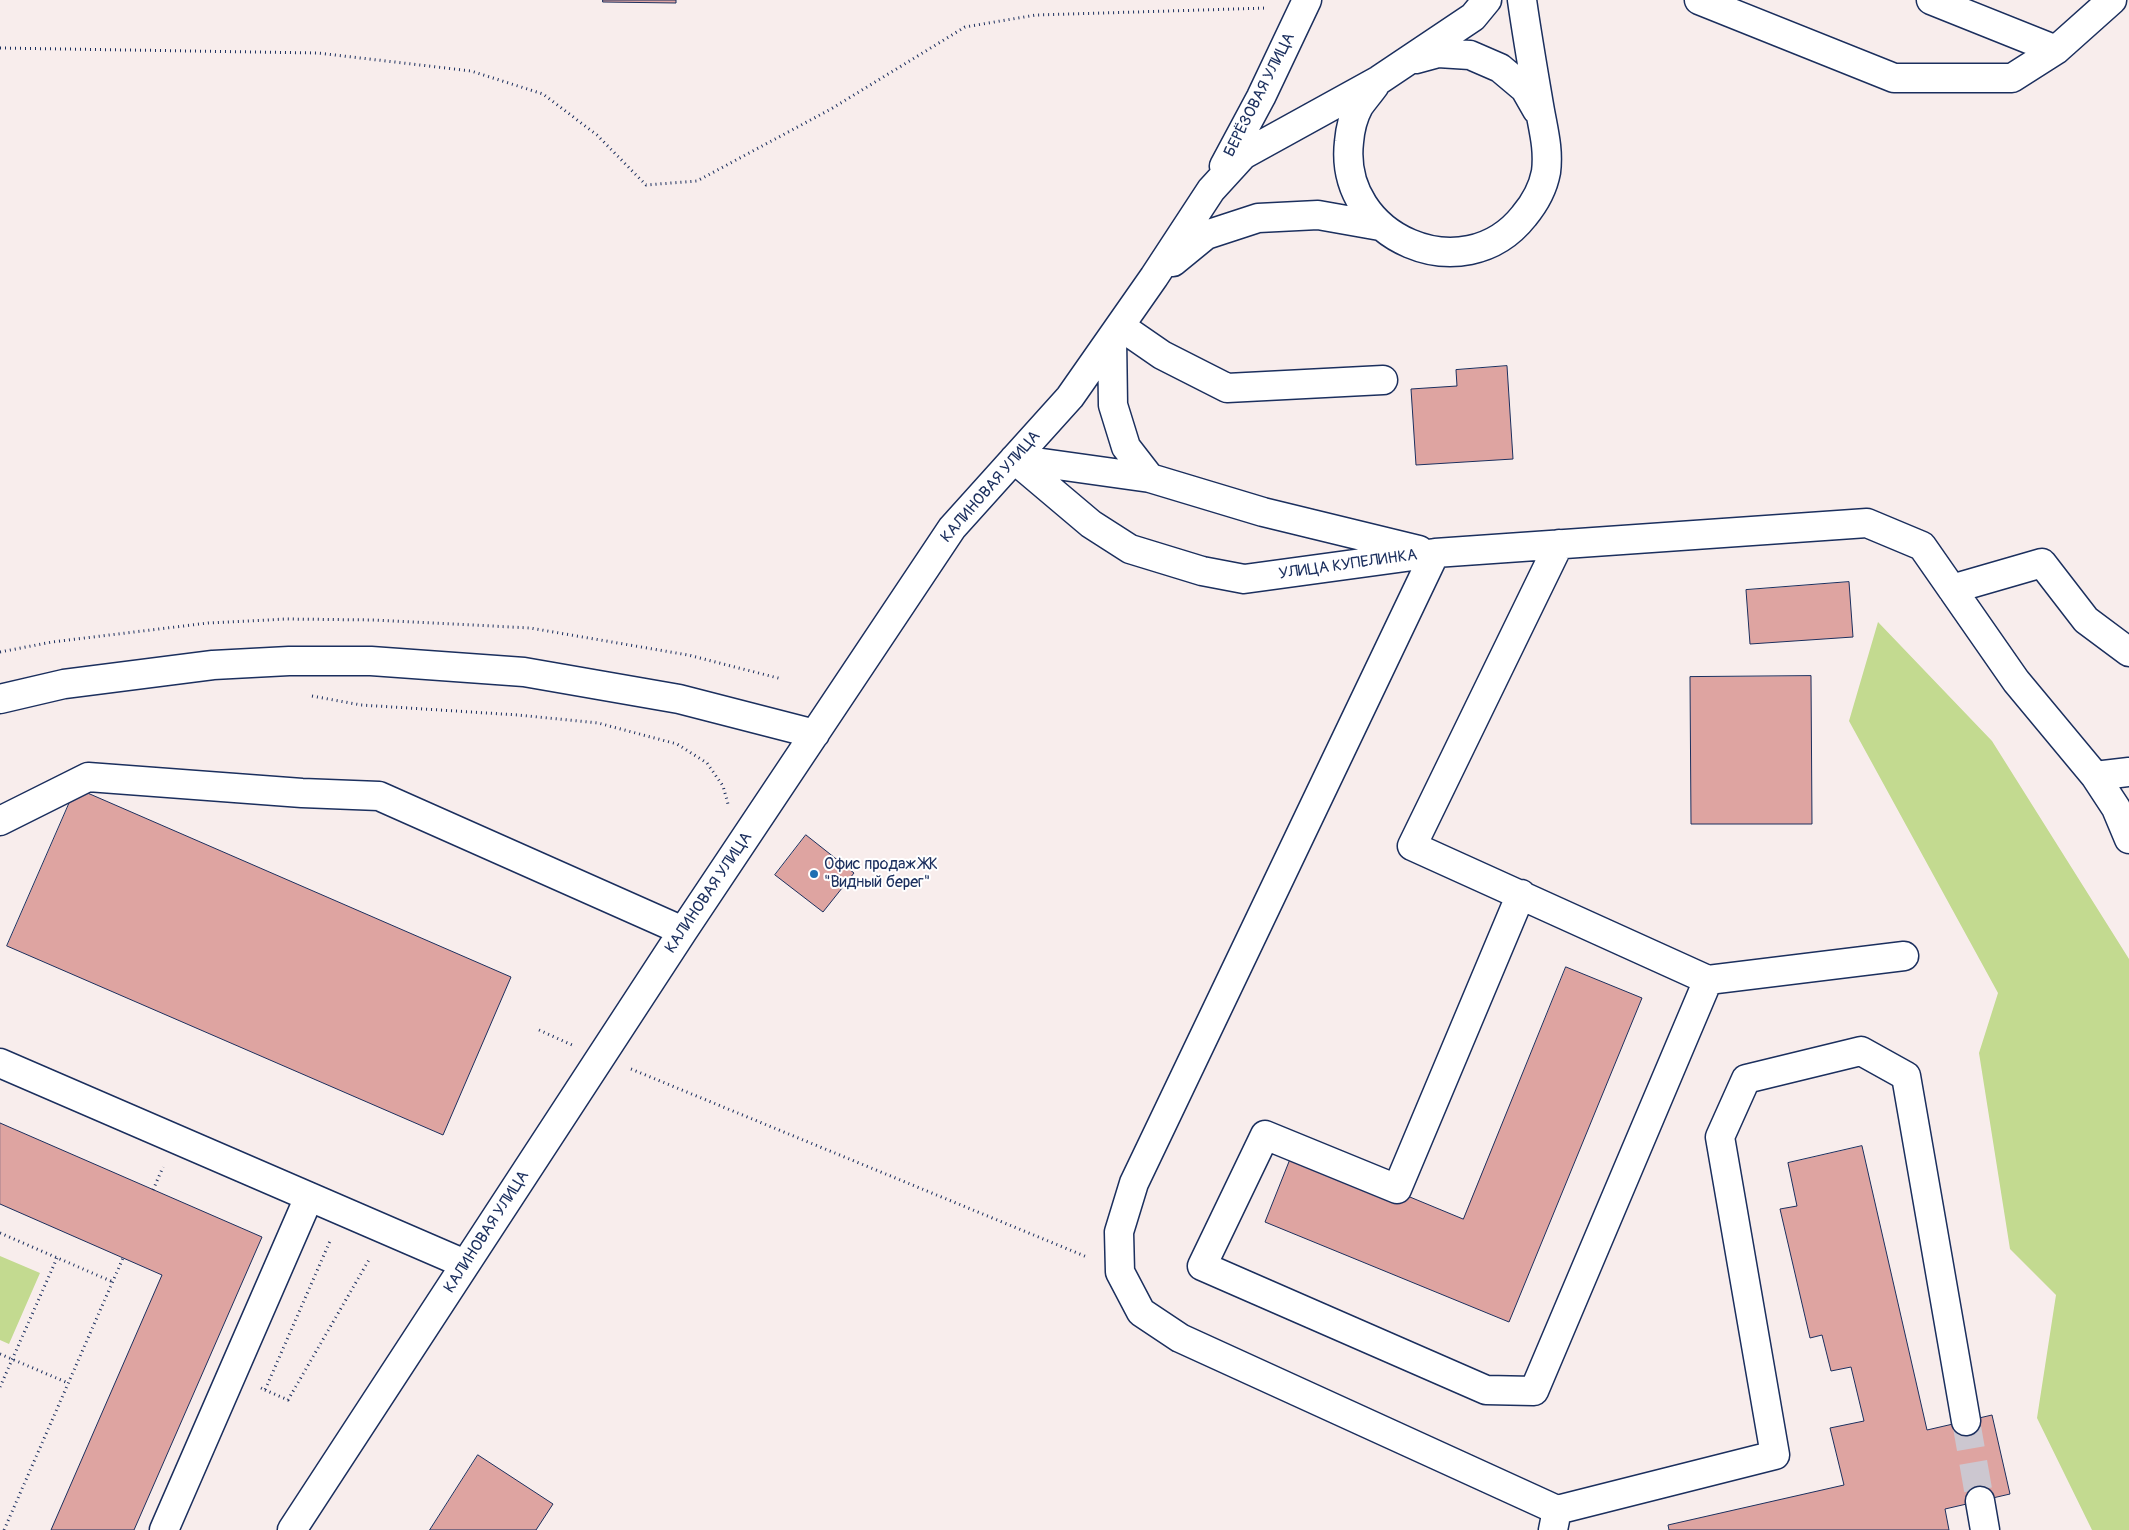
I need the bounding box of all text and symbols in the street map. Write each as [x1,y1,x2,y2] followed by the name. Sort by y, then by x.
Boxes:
[1220,30,1300,160] street label: БЕРЁЗОВАЯ УЛИЦА
[937,427,1045,547] street label: КАЛИНОВАЯ УЛИЦА
[1278,546,1418,584] street label: УЛИЦА КУПЕЛИНКА
[661,829,757,957] street label: КАЛИНОВАЯ УЛИЦА
[824,855,938,893] place label: Офис продаж ЖК "Видный берег"
[808,868,820,880] marker: Офис продаж ЖК "Видный берег"
[440,1167,534,1297] street label: КАЛИНОВАЯ УЛИЦА

